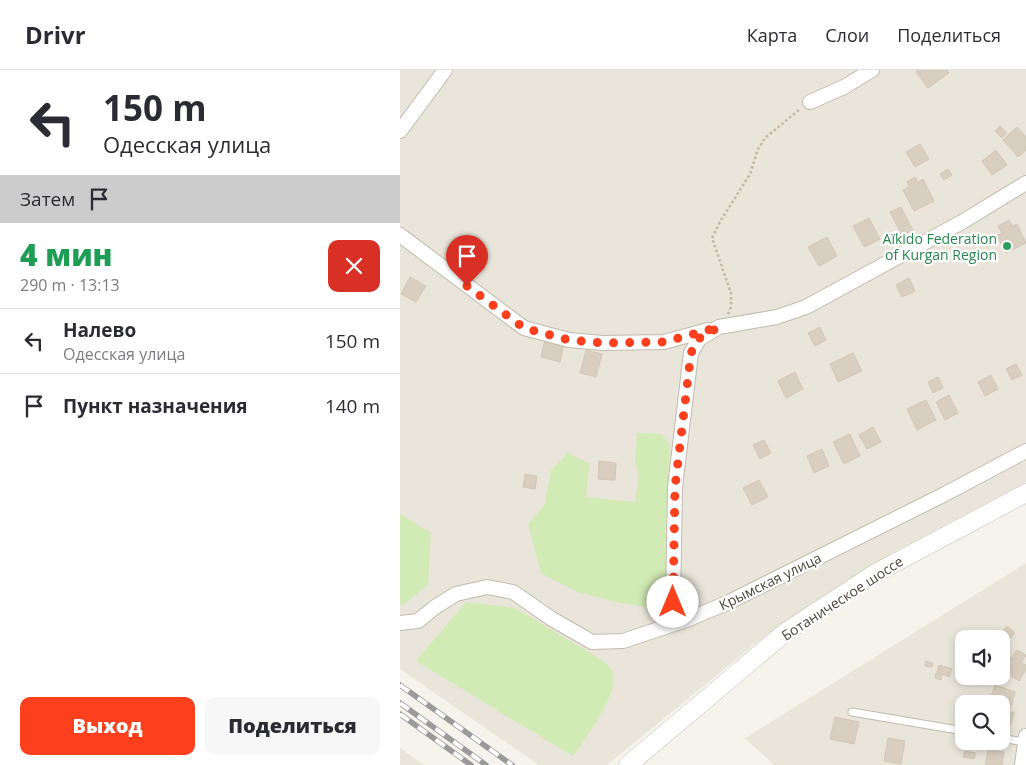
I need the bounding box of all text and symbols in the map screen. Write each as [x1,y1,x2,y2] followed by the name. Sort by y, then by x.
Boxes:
[25,18,86,51] text: Drivr
[747,23,797,47] text: Карта
[825,23,869,47] text: Слои
[897,23,1001,47] text: Поделиться
[103,84,207,131] text: 150 m
[20,90,85,155] icon: left
[103,129,271,159] text: Одесская улица
[85,185,113,213] icon: arrive
[20,186,75,212] text: Затем
[883,229,997,264] place label: Aïkido Federation of Kurgan Region
[20,234,113,275] text: 4 мин
[446,235,488,286] pin
[328,240,380,292] button: close
[1001,240,1013,252] marker: Aïkido Federation of Kurgan Region
[453,242,481,270] icon: arrive
[20,274,120,296] text: 290 m · 13:13
[63,317,136,343] text: Налево
[20,327,48,355] icon: left
[325,328,380,354] text: 150 m
[63,343,185,365] text: Одесская улица
[20,392,48,420] icon: arrive
[63,393,248,419] text: Пункт назначения
[325,393,380,419] text: 140 m
[716,548,824,614] street label: Крымская улица
[777,551,907,644] street label: Ботаническое шоссе
[646,575,698,627] position arrow
[955,630,1010,750] map controls
[955,630,1010,685] button: sound
[955,695,1010,750] button: search
[20,697,195,755] button: Выход
[205,697,380,755] button: Поделиться

